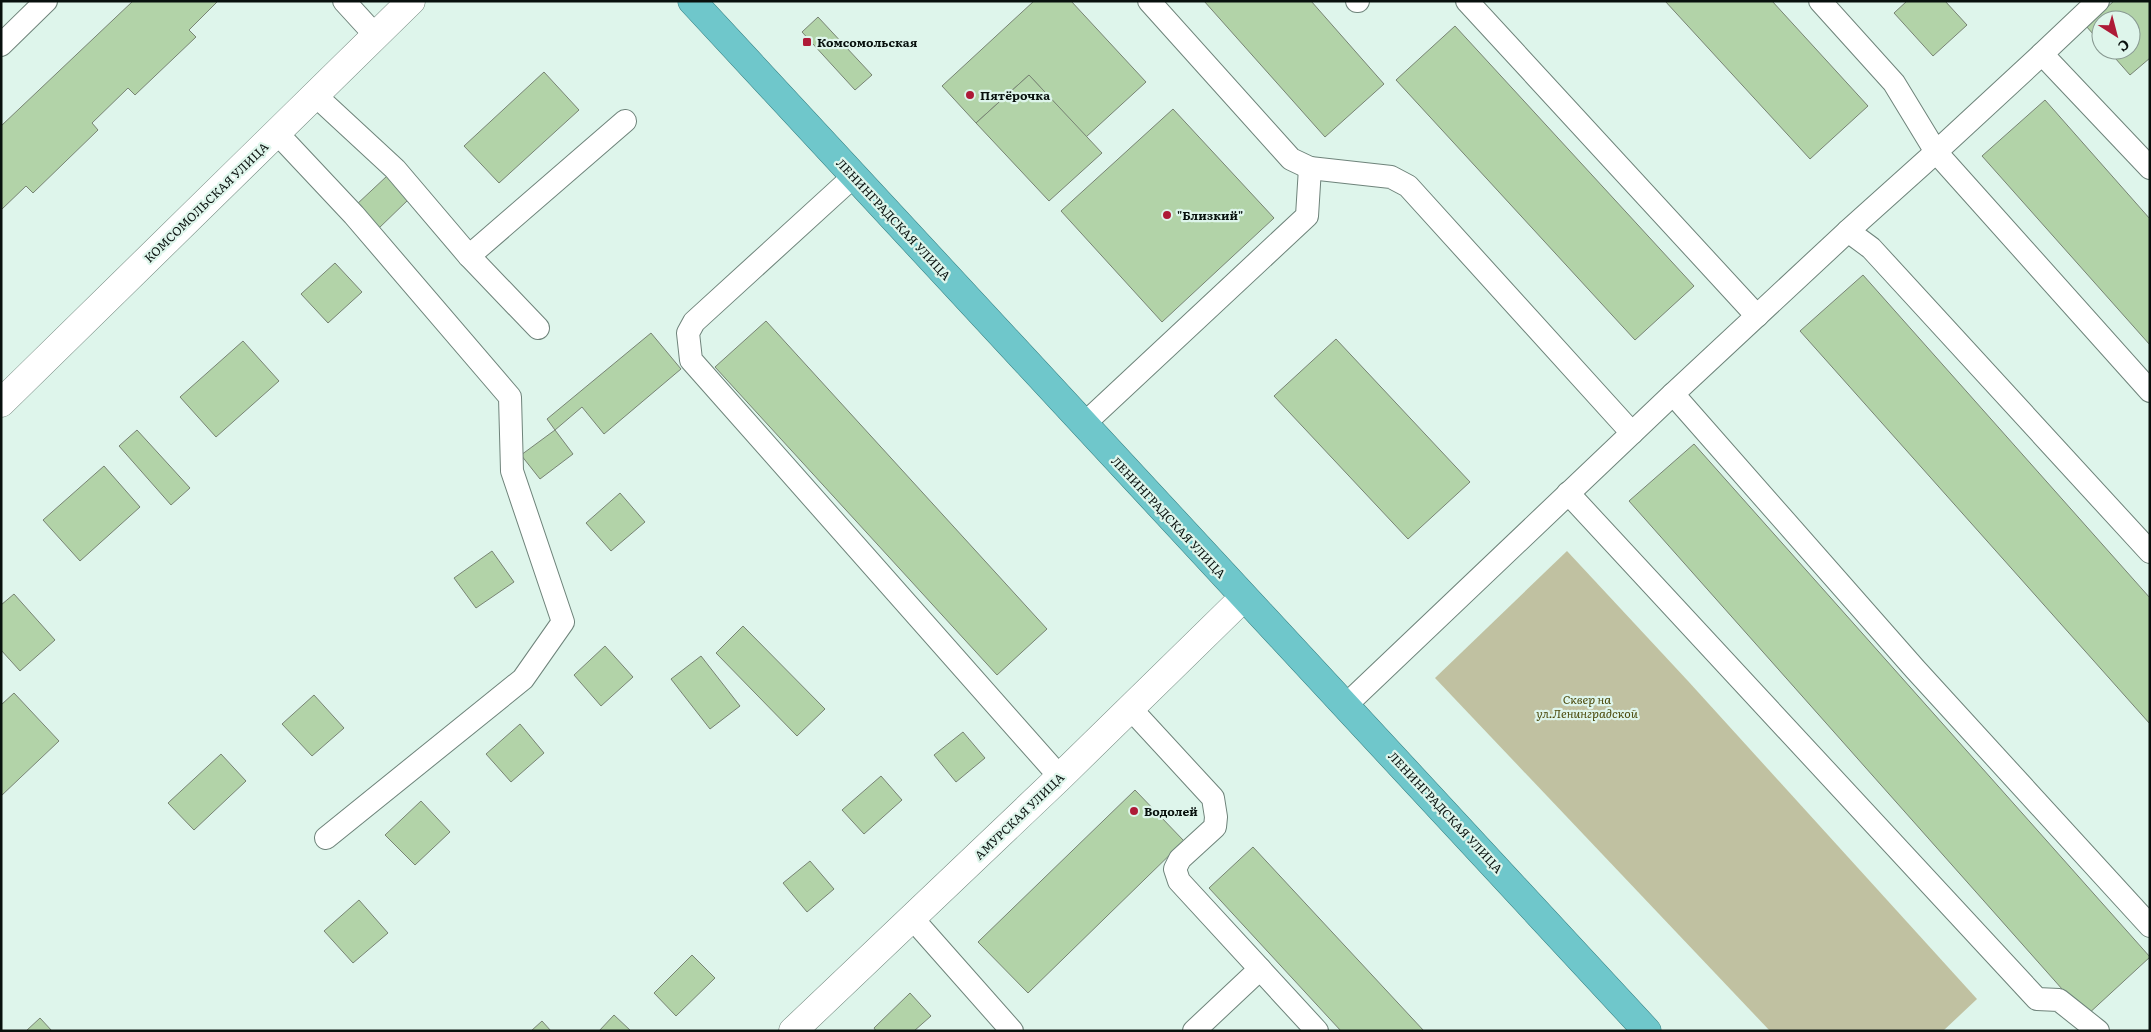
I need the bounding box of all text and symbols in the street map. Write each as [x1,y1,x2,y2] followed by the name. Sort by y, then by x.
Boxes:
[2091,10,2141,60] north arrow
[817,33,918,51] place label: Комсомольская
[2114,35,2134,57] text: С
[801,36,813,48] marker: Комсомольская
[980,86,1050,104] place label: Пятёрочка
[964,89,976,101] marker: Пятёрочка
[140,138,272,266] street label: КОМСОМОЛЬСКАЯ УЛИЦА
[833,154,955,284] street label: ЛЕНИНГРАДСКАЯ УЛИЦА
[1177,206,1243,224] place label: "Близкий"
[1161,209,1173,221] marker: "Близкий"
[1108,452,1230,582] street label: ЛЕНИНГРАДСКАЯ УЛИЦА
[1536,690,1639,722] park label: Сквер на ул.Ленинградской
[1385,747,1507,877] street label: ЛЕНИНГРАДСКАЯ УЛИЦА
[970,768,1068,864] street label: АМУРСКАЯ УЛИЦА
[1144,802,1198,820] place label: Водолей
[1128,805,1140,817] marker: Водолей

